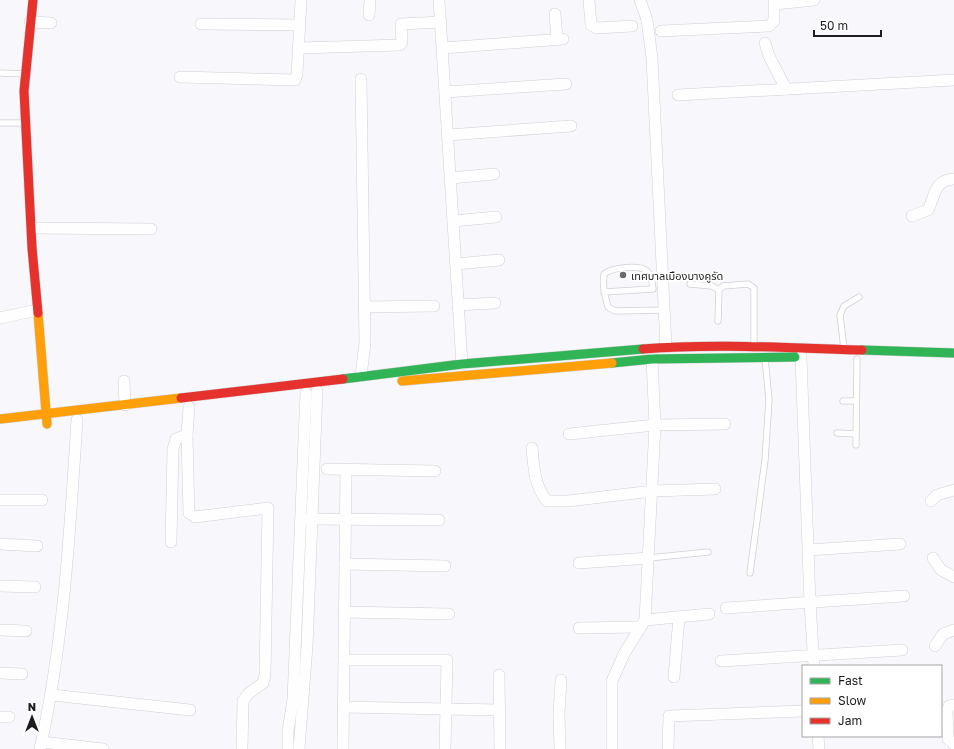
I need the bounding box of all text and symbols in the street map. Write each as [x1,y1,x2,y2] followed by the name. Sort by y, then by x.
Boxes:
[814,12,881,38] scale bar
[820,18,848,33] text: 50 m
[631,269,723,283] place label: เทศบาลเมืองบางคูรัด
[618,270,628,280] marker: เทศบาลเมืองบางคูรัด
[802,665,942,737] legend
[838,673,863,688] text: Fast
[838,693,866,708] text: Slow
[12,697,52,737] north arrow
[28,700,36,713] text: N
[838,713,862,728] text: Jam

